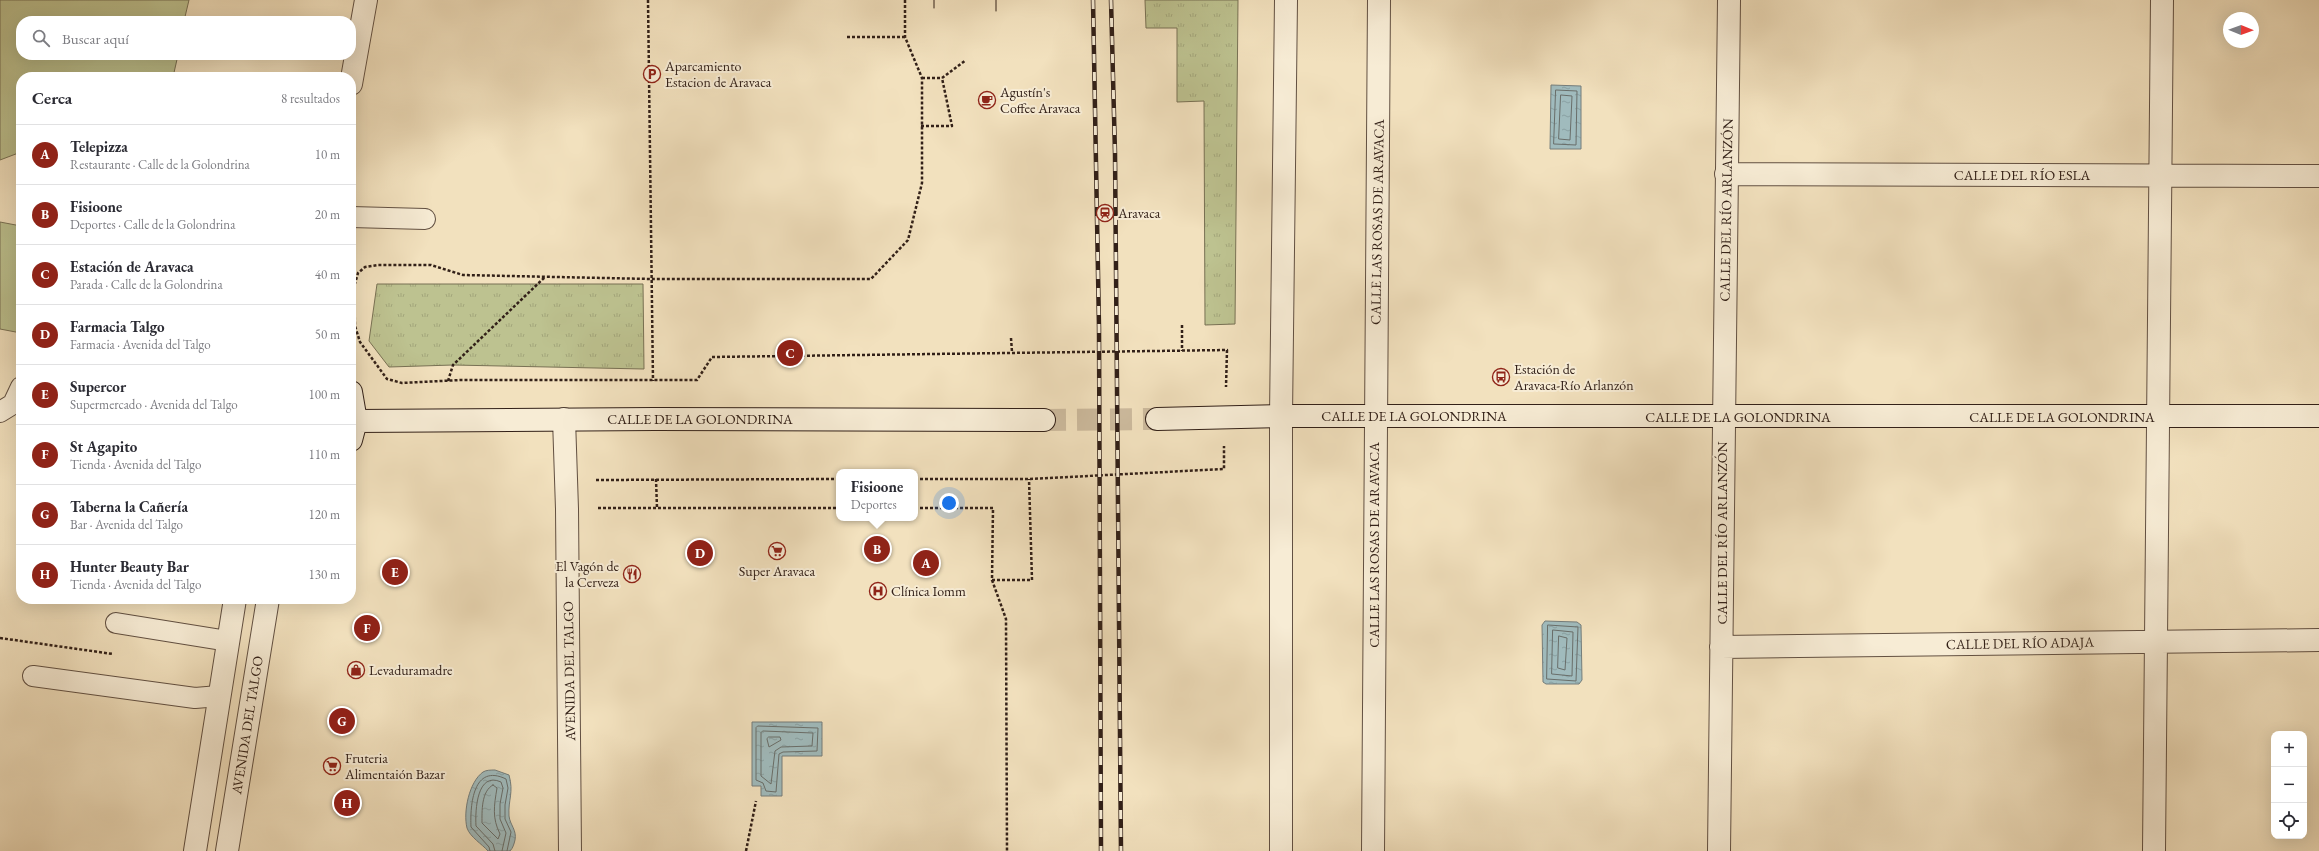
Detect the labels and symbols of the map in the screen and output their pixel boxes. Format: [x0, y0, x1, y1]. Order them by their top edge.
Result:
north arrow [2223, 12, 2259, 48]
place label: Aparcamiento Estacion de Aravaca [664, 57, 772, 91]
parking icon: Aparcamiento Estacion de Aravaca [642, 64, 662, 84]
place label: Agustín's Coffee Aravaca [999, 83, 1081, 117]
cafe icon: Agustín's Coffee Aravaca [977, 90, 997, 110]
street label: CALLE DEL RÍO ARLANZÓN [1715, 118, 1737, 302]
street label: CALLE LAS ROSAS DE ARAVACA [1366, 119, 1388, 325]
street label: CALLE DEL RÍO ESLA [1954, 166, 2091, 184]
station icon: Aravaca [1095, 203, 1115, 223]
place label: Aravaca [1117, 204, 1161, 222]
pin: C [777, 338, 803, 368]
place label: Estación de Aravaca-Río Arlanzón [1513, 360, 1634, 394]
bus stop icon: Estación de Aravaca-Río Arlanzón [1491, 367, 1511, 387]
street label: CALLE DE LA GOLONDRINA [1321, 407, 1507, 425]
street label: CALLE DE LA GOLONDRINA [1645, 408, 1831, 426]
street label: CALLE DE LA GOLONDRINA [1969, 408, 2155, 426]
street label: CALLE DE LA GOLONDRINA [607, 410, 793, 428]
street label: CALLE DEL RÍO ARLANZÓN [1713, 441, 1731, 625]
street label: CALLE LAS ROSAS DE ARAVACA [1365, 442, 1383, 648]
your location [939, 493, 959, 513]
pin: B [864, 534, 890, 564]
pin: D [687, 538, 713, 568]
supermarket icon: Super Aravaca [767, 541, 787, 561]
pin: A [913, 548, 939, 578]
pin: E [382, 557, 408, 587]
place label: El Vagón de la Cerveza [556, 557, 620, 591]
place label: Super Aravaca [739, 562, 816, 580]
restaurant icon: El Vagón de la Cerveza [622, 564, 642, 584]
hospital icon: Clínica Iomm [868, 581, 888, 601]
place label: Clínica Iomm [891, 582, 966, 600]
street label: AVENIDA DEL TALGO [559, 601, 579, 742]
pin: F [354, 613, 380, 643]
street label: CALLE DEL RÍO ADAJA [1946, 633, 2095, 653]
street label: AVENIDA DEL TALGO [227, 654, 267, 796]
shop icon: Levaduramadre [346, 660, 366, 680]
place label: Levaduramadre [369, 661, 453, 679]
pin: G [329, 706, 355, 736]
place label: Fruteria Alimentaión Bazar [344, 749, 445, 783]
supermarket icon: Fruteria Alimentaión Bazar [322, 756, 342, 776]
pin: H [334, 788, 360, 818]

